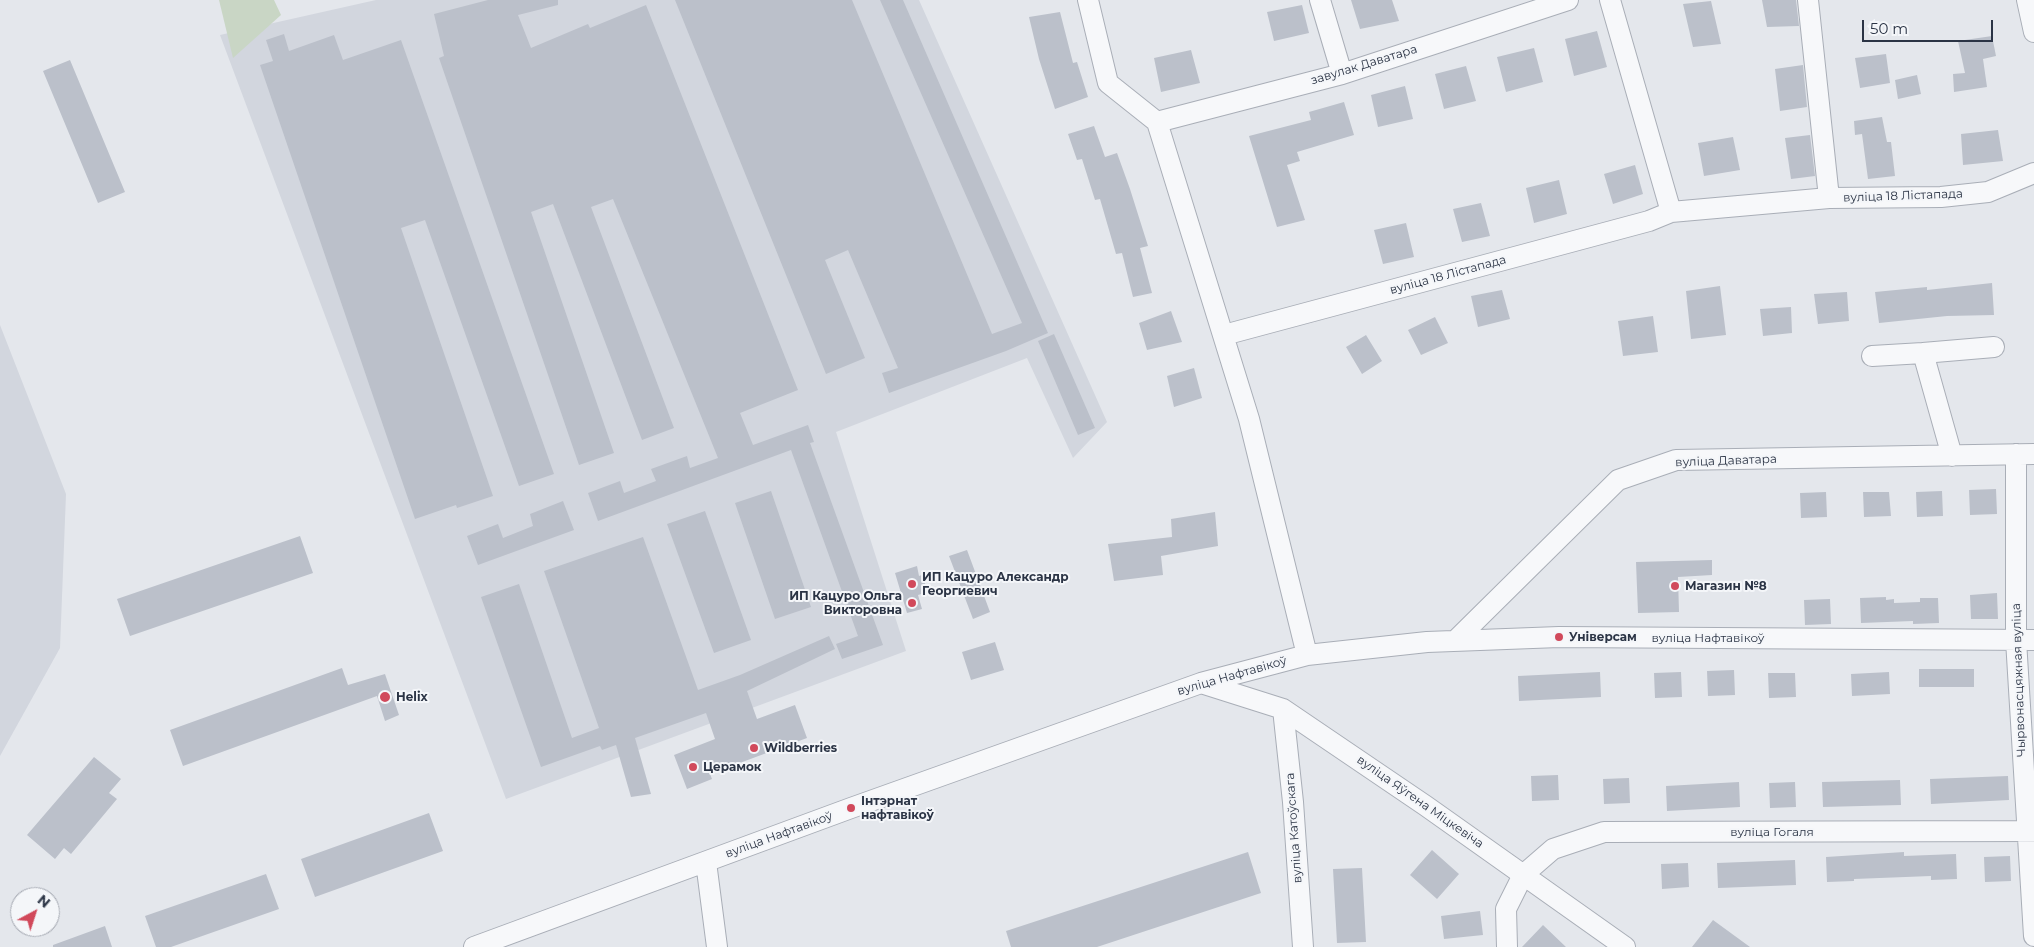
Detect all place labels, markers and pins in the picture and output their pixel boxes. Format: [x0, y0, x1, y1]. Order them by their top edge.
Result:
place label: ИП Кацуро Александр Георгиевич [922, 570, 1069, 598]
marker: ИП Кацуро Александр Георгиевич [906, 578, 918, 590]
place label: Магазин №8 [1685, 579, 1767, 593]
marker: Магазин №8 [1669, 580, 1681, 592]
place label: ИП Кацуро Ольга Викторовна [789, 589, 902, 617]
marker: ИП Кацуро Ольга Викторовна [906, 597, 918, 609]
place label: Універсам [1569, 630, 1637, 644]
marker: Універсам [1553, 631, 1565, 643]
marker: Helix [378, 690, 392, 704]
place label: Helix [396, 690, 428, 704]
place label: Wildberries [764, 741, 837, 755]
marker: Wildberries [748, 742, 760, 754]
place label: Церамок [703, 760, 762, 774]
marker: Церамок [687, 761, 699, 773]
place label: Інтэрнат нафтавікоў [861, 794, 934, 822]
marker: Інтэрнат нафтавікоў [845, 802, 857, 814]

